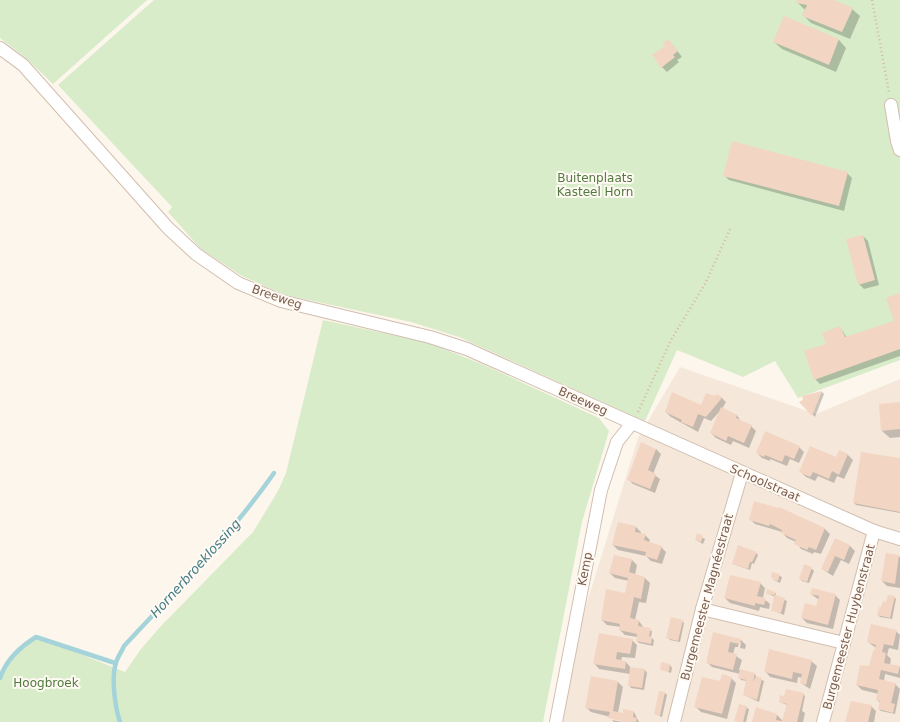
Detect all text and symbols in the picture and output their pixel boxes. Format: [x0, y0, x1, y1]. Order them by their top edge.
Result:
park label: Buitenplaats Kasteel Horn [557, 171, 633, 199]
street label: Breeweg [250, 282, 304, 312]
street label: Breeweg [556, 384, 610, 418]
street label: Schoolstraat [728, 461, 802, 505]
street label: Burgemeester Magnéestraat [678, 512, 736, 682]
water label: Hornerbroeklossing [147, 516, 243, 621]
street label: Burgemeester Huybenstraat [820, 542, 878, 711]
street label: Kemp [575, 551, 595, 587]
park label: Hoogbroek [13, 676, 79, 690]

